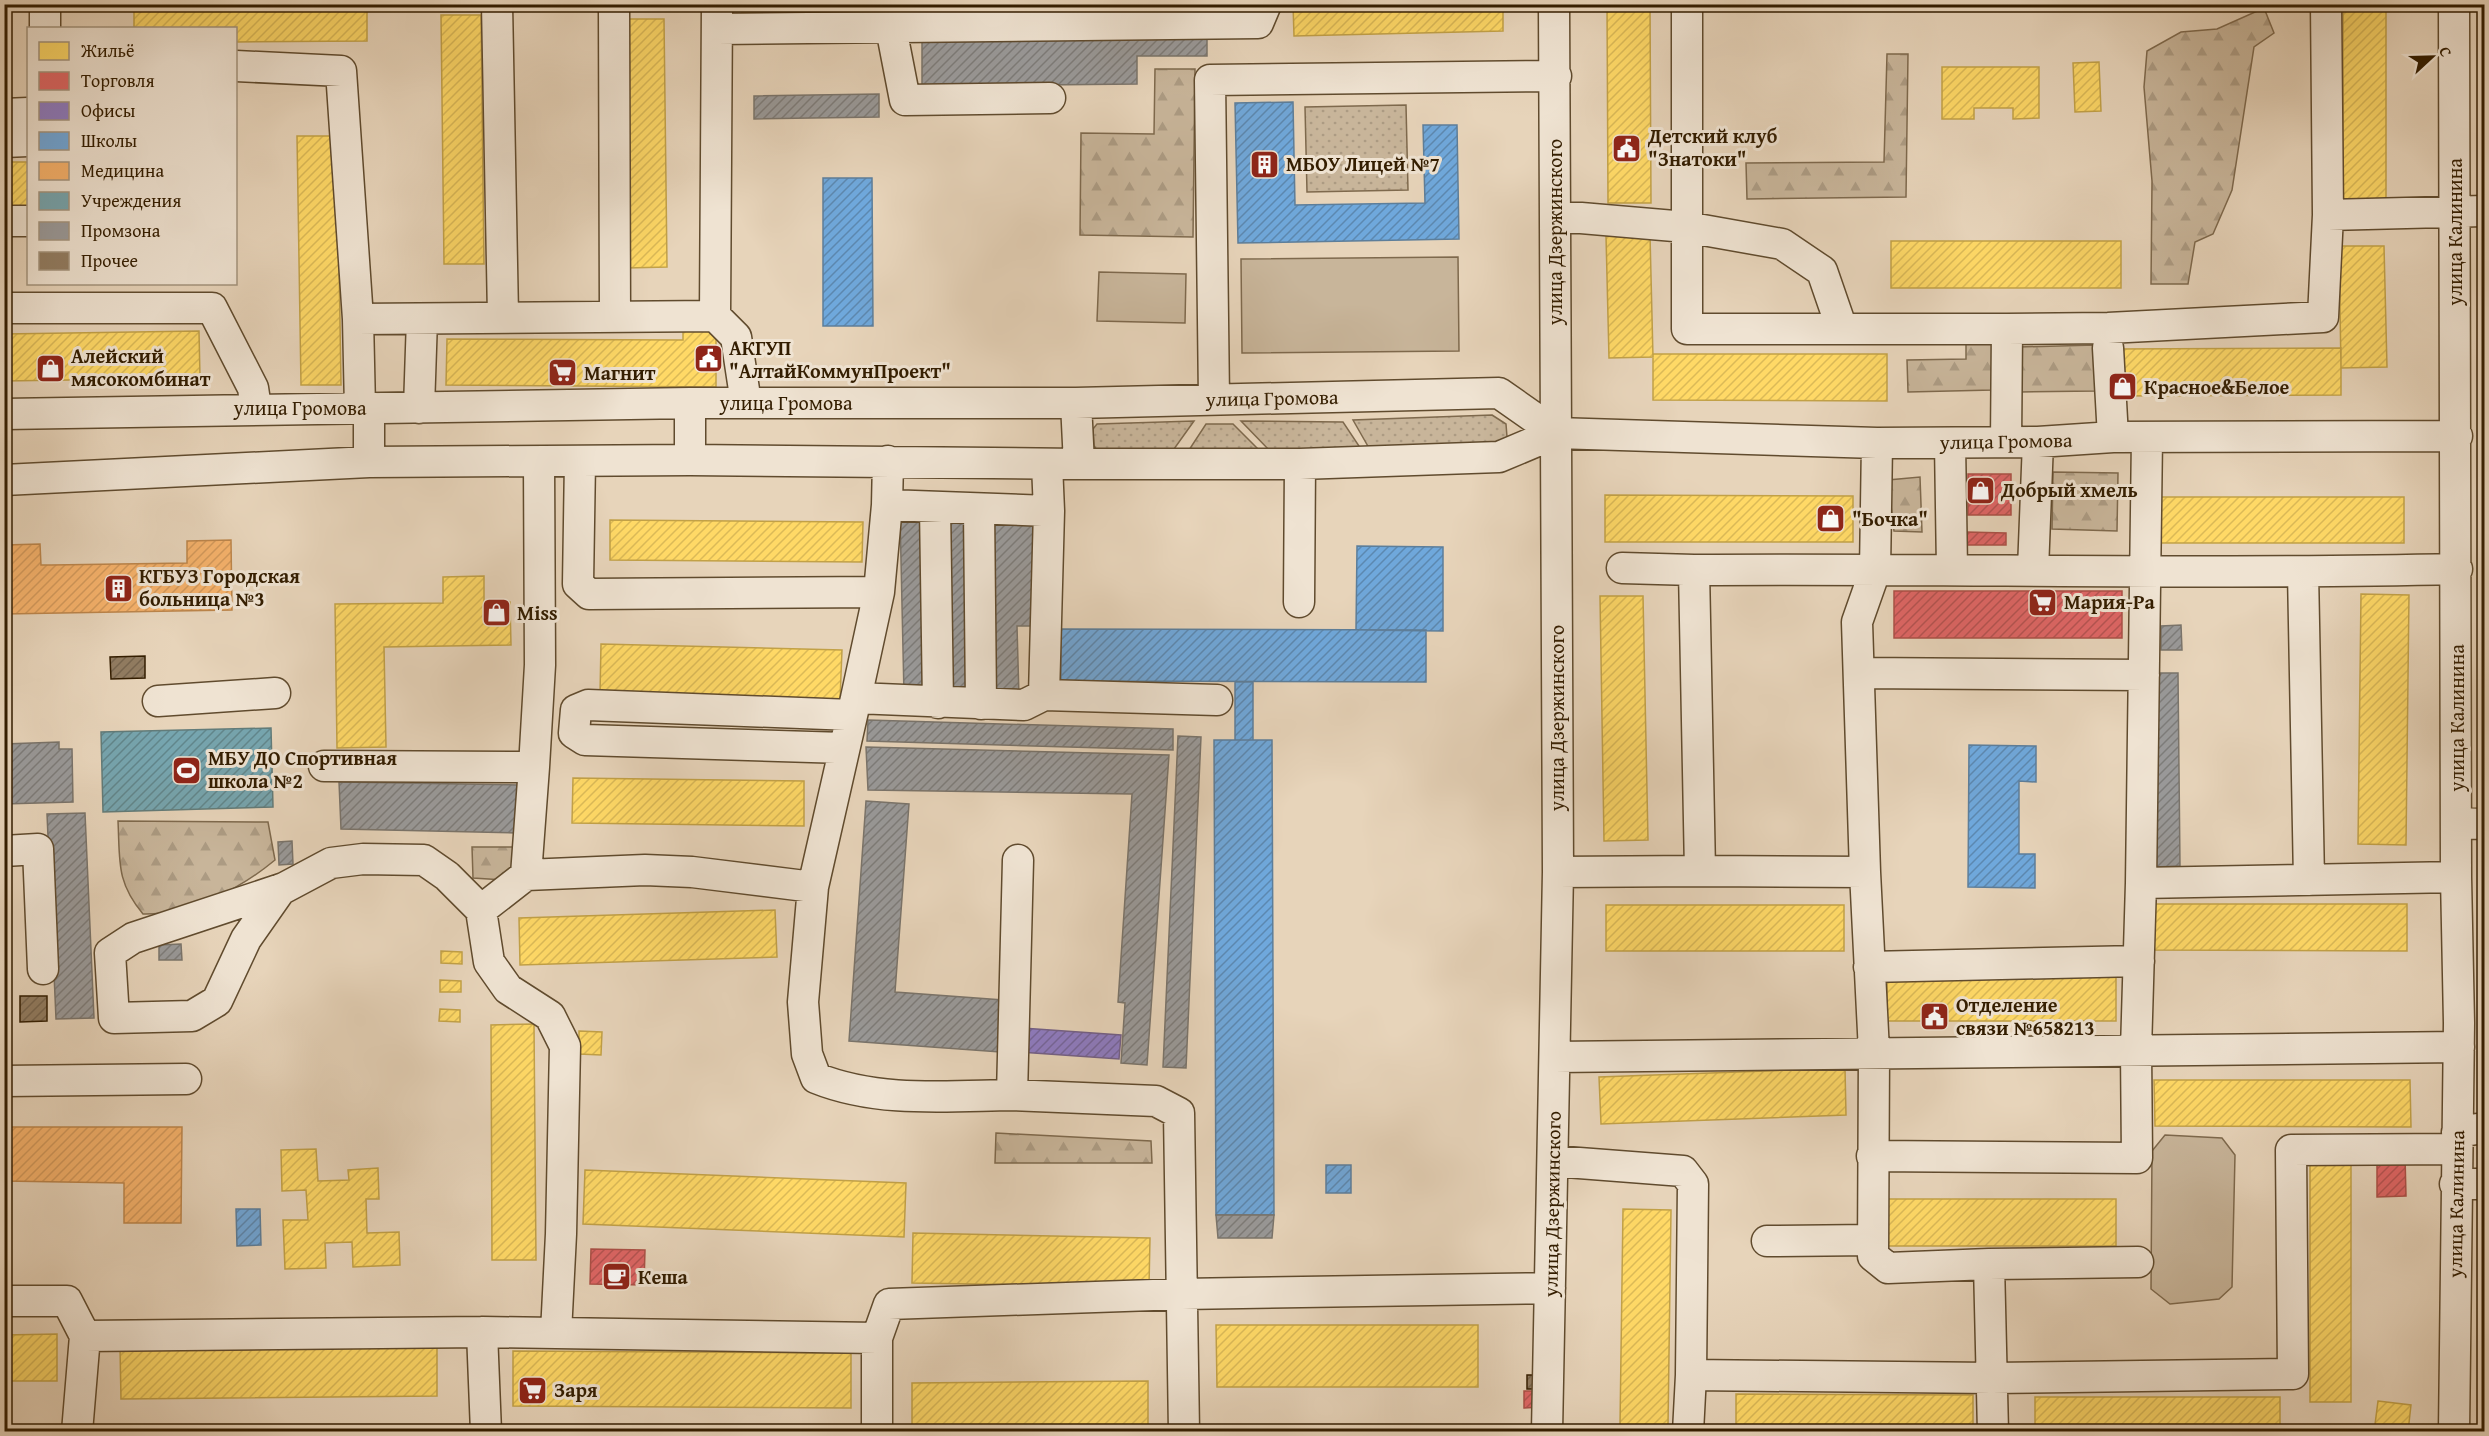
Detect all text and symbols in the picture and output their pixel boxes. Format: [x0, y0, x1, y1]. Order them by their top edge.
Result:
legend [27, 27, 237, 285]
north arrow [2402, 27, 2462, 87]
text: Жильё [80, 37, 135, 64]
text: С [2433, 43, 2459, 60]
text: Торговля [81, 67, 155, 94]
text: Офисы [81, 97, 136, 124]
place label: Детский клуб "Знатоки" [1647, 121, 1777, 173]
text: Школы [81, 127, 138, 154]
public building icon: Детский клуб "Знатоки" [1611, 132, 1643, 164]
street label: улица Дзержинского [1540, 139, 1569, 326]
building icon: МБОУ Лицей №7 [1249, 148, 1281, 180]
place label: МБОУ Лицей №7 [1286, 149, 1440, 178]
text: Медицина [81, 157, 164, 184]
street label: улица Калинина [2440, 158, 2469, 307]
text: Учреждения [81, 187, 181, 214]
text: Промзона [81, 217, 161, 244]
text: Прочее [81, 247, 138, 274]
place label: АКГУП "АлтайКоммунПроект" [729, 333, 951, 385]
place label: Алейский мясокомбинат [71, 341, 211, 393]
public building icon: АКГУП "АлтайКоммунПроект" [692, 343, 724, 375]
shop icon: Алейский мясокомбинат [34, 352, 66, 384]
supermarket icon: Магнит [547, 357, 579, 389]
place label: Магнит [584, 358, 656, 387]
shop icon: Красное&Белое [2107, 371, 2139, 403]
place label: Красное&Белое [2144, 372, 2290, 401]
street label: улица Громова [1204, 382, 1339, 413]
street label: улица Громова [719, 388, 853, 417]
street label: улица Громова [233, 393, 367, 422]
street label: улица Громова [1938, 425, 2073, 456]
shop icon: Добрый хмель [1964, 474, 1996, 506]
place label: Добрый хмель [2000, 475, 2138, 504]
shop icon: "Бочка" [1815, 503, 1847, 535]
place label: "Бочка" [1852, 504, 1928, 533]
place label: КГБУЗ Городская больница №3 [139, 561, 300, 613]
building icon: КГБУЗ Городская больница №3 [102, 572, 134, 604]
supermarket icon: Мария-Ра [2027, 586, 2059, 618]
place label: Мария-Ра [2064, 587, 2156, 616]
shop icon: Miss [480, 597, 512, 629]
place label: Miss [517, 598, 558, 627]
street label: улица Дзержинского [1542, 625, 1571, 812]
street label: улица Калинина [2442, 644, 2471, 793]
place label: МБУ ДО Спортивная школа №2 [208, 743, 397, 795]
sports icon: МБУ ДО Спортивная школа №2 [171, 754, 203, 786]
place label: Отделение связи №658213 [1956, 990, 2095, 1042]
public building icon: Отделение связи №658213 [1919, 1000, 1951, 1032]
street label: улица Дзержинского [1535, 1111, 1568, 1298]
street label: улица Калинина [2440, 1129, 2471, 1279]
cafe icon: Кеша [601, 1261, 633, 1293]
place label: Кеша [638, 1262, 689, 1291]
supermarket icon: Заря [517, 1374, 549, 1406]
place label: Заря [554, 1375, 598, 1404]

